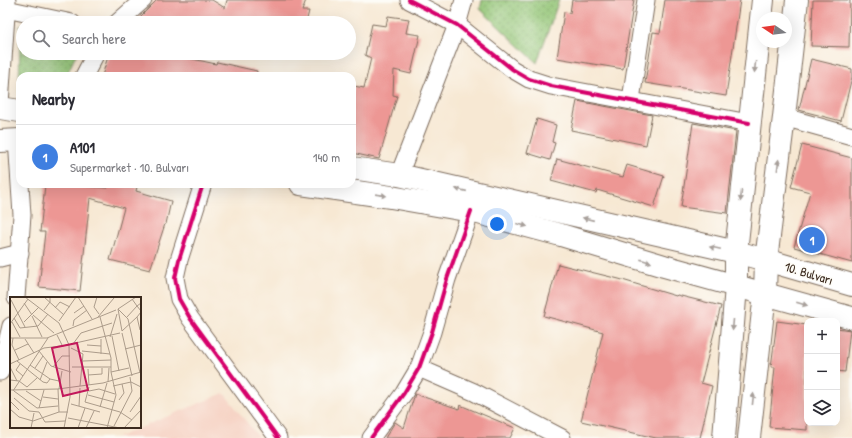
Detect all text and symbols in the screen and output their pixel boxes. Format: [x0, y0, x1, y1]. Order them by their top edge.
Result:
north arrow [756, 12, 792, 48]
search box [16, 16, 356, 60]
icon: search [30, 27, 52, 49]
text: Search here [62, 28, 126, 49]
one-way arrow [752, 61, 758, 73]
text: Nearby [32, 87, 75, 110]
text: A101 [70, 137, 95, 158]
text: 1 [43, 148, 47, 166]
text: 140 m [313, 148, 340, 166]
text: Supermarket · 10. Bulvarı [70, 158, 189, 176]
one-way arrow [775, 159, 781, 171]
one-way arrow [455, 186, 467, 192]
one-way arrow [738, 190, 745, 202]
one-way arrow [375, 192, 387, 198]
your location [487, 214, 507, 234]
one-way arrow [582, 215, 594, 221]
one-way arrow [515, 222, 528, 228]
pin: 1 [799, 225, 825, 255]
one-way arrow [708, 244, 721, 250]
street label: 10. Bulvarı [783, 257, 835, 289]
one-way arrow [641, 258, 653, 264]
inset map [10, 297, 141, 428]
one-way arrow [797, 301, 809, 307]
map controls [804, 318, 840, 426]
button: + [804, 318, 840, 354]
one-way arrow [730, 319, 736, 331]
button: − [804, 354, 840, 390]
button: layers [804, 390, 840, 426]
one-way arrow [750, 393, 757, 405]

